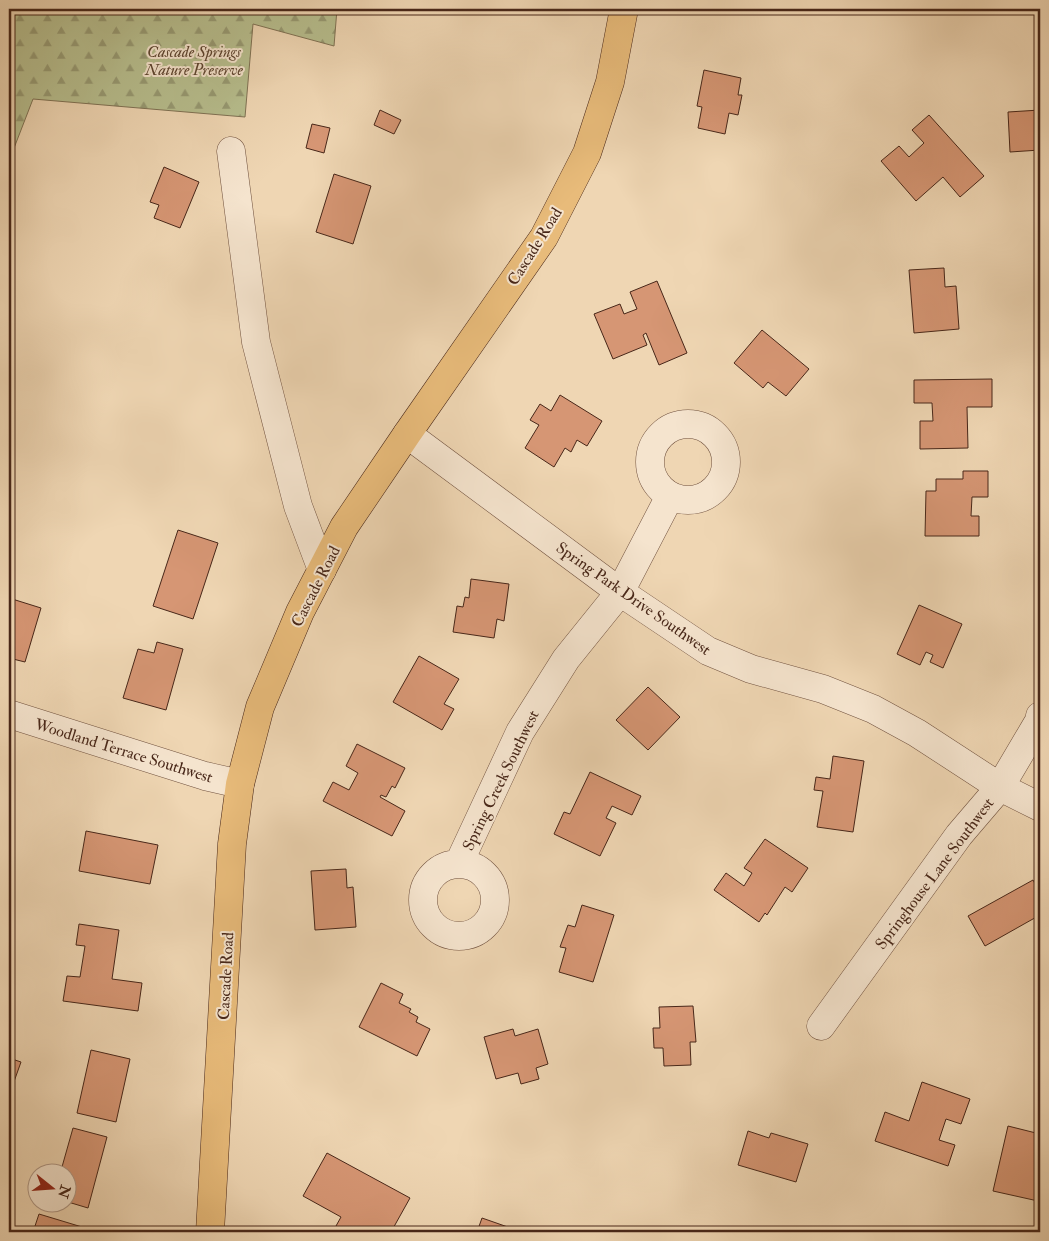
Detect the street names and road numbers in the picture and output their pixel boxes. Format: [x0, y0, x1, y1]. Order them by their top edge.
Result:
street label: Cascade Road [503, 204, 567, 289]
street label: Spring Park Drive Southwest [552, 538, 715, 661]
street label: Cascade Road [287, 543, 345, 630]
street label: Spring Creek Southwest [458, 707, 545, 854]
street label: Woodland Terrace Southwest [31, 714, 215, 788]
street label: Springhouse Lane Southwest [871, 794, 999, 954]
street label: Cascade Road [214, 931, 238, 1021]

